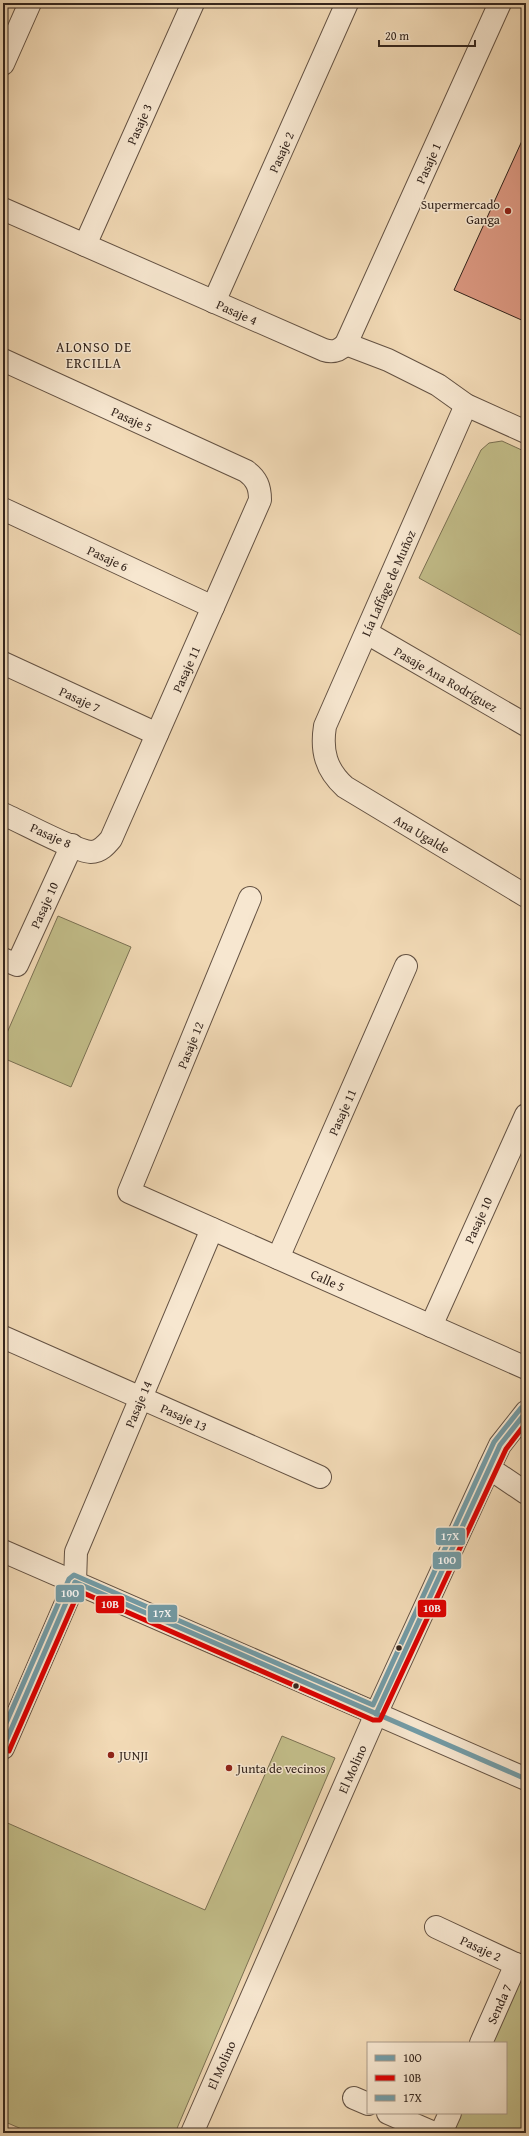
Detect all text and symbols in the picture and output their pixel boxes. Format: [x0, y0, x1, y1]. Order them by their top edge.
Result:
scale bar [379, 22, 475, 48]
text: 20 m [385, 27, 409, 44]
street label: Pasaje 3 [122, 101, 157, 148]
street label: Pasaje 2 [264, 129, 299, 176]
street label: Pasaje 1 [411, 140, 446, 187]
place label: Supermercado Ganga [421, 195, 501, 229]
marker: Supermercado Ganga [503, 206, 513, 216]
street label: Pasaje 4 [213, 295, 260, 330]
district label: ALONSO DE ERCILLA [56, 337, 132, 373]
street label: Pasaje 5 [108, 402, 155, 437]
street label: Lía Laffage de Muñoz [356, 527, 421, 639]
street label: Pasaje 6 [84, 541, 131, 576]
street label: Pasaje Ana Rodríguez [391, 642, 501, 717]
street label: Pasaje 11 [168, 643, 205, 696]
street label: Pasaje 7 [56, 682, 103, 717]
street label: Ana Ugalde [390, 810, 453, 859]
street label: Pasaje 8 [27, 818, 74, 853]
street label: Pasaje 10 [26, 879, 63, 932]
street label: Pasaje 12 [172, 1019, 209, 1072]
street label: Pasaje 11 [324, 1086, 361, 1139]
street label: Pasaje 10 [460, 1194, 497, 1247]
street label: Calle 5 [308, 1265, 348, 1296]
street label: Pasaje 14 [120, 1378, 157, 1431]
street label: Pasaje 13 [157, 1399, 210, 1436]
line badge: 17X [435, 1527, 466, 1546]
text: 17X [441, 1528, 459, 1544]
line badge: 10O [432, 1551, 462, 1570]
text: 10O [438, 1552, 456, 1568]
line badge: 10O [55, 1584, 85, 1603]
text: 10O [61, 1585, 79, 1601]
line badge: 10B [95, 1595, 125, 1614]
text: 10B [101, 1596, 119, 1612]
line badge: 10B [417, 1599, 447, 1618]
text: 10B [423, 1600, 441, 1616]
line badge: 17X [147, 1604, 178, 1623]
text: 17X [153, 1605, 171, 1621]
unlabelled marker [394, 1643, 404, 1653]
unlabelled marker [291, 1681, 301, 1691]
street label: El Molino [333, 1741, 372, 1797]
place label: JUNJI [117, 1746, 148, 1765]
marker: JUNJI [106, 1750, 116, 1760]
place label: Junta de vecinos [235, 1759, 326, 1778]
marker: Junta de vecinos [224, 1763, 234, 1773]
street label: Pasaje 2 [457, 1931, 504, 1966]
street label: Senda 7 [482, 1981, 517, 2027]
street label: El Molino [202, 2037, 241, 2093]
legend [367, 2042, 507, 2114]
text: 10O [403, 2049, 422, 2066]
text: 10B [403, 2069, 422, 2086]
text: 17X [403, 2089, 423, 2106]

